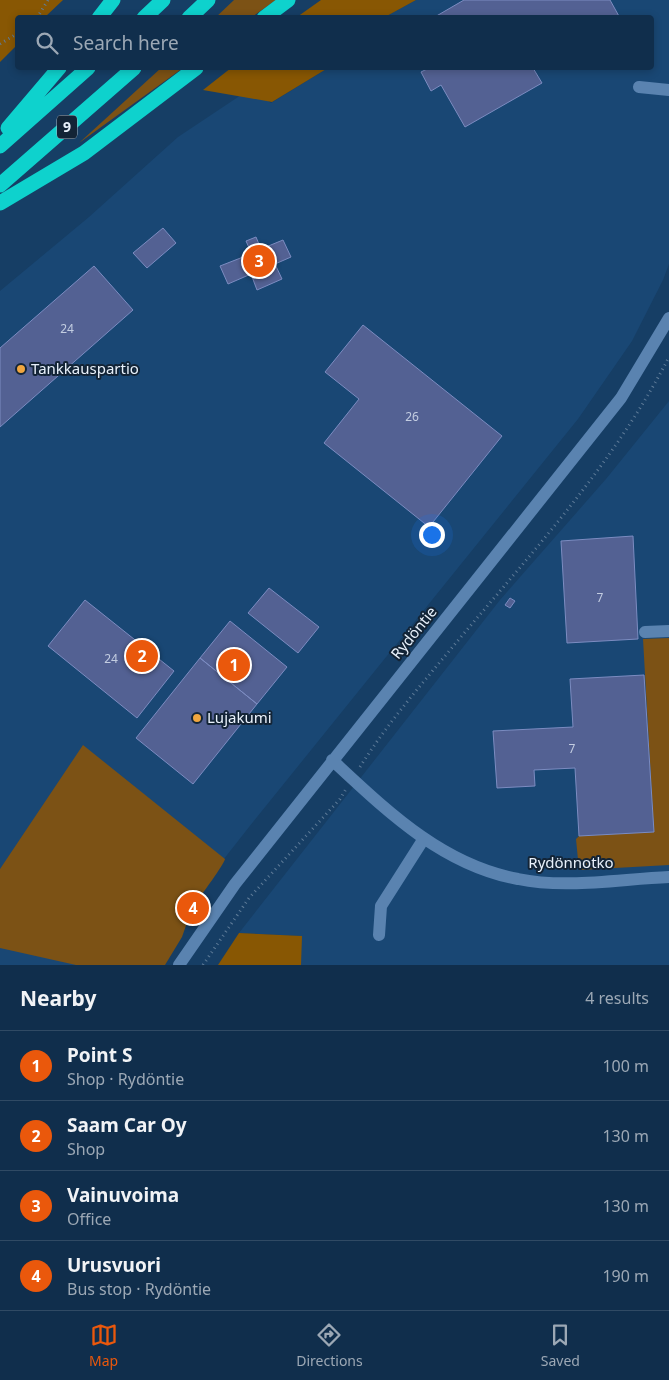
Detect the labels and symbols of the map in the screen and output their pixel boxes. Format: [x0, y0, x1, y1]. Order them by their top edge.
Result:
road number: 9 [57, 115, 77, 138]
pin: 3 [243, 242, 275, 280]
house number: 24 [60, 320, 74, 337]
place label: Tankkauspartio [31, 358, 139, 378]
marker: Tankkauspartio [15, 363, 27, 375]
house number: 26 [405, 408, 419, 425]
your location [419, 522, 445, 548]
house number: 7 [597, 589, 604, 606]
street label: Rydöntie [386, 602, 441, 663]
pin: 2 [126, 637, 158, 675]
pin: 1 [218, 646, 250, 684]
house number: 24 [104, 650, 118, 667]
place label: Lujakumi [207, 707, 272, 727]
marker: Lujakumi [191, 712, 203, 724]
house number: 7 [569, 740, 576, 757]
street label: Rydönnotko [528, 852, 614, 872]
pin: 4 [177, 889, 209, 927]

